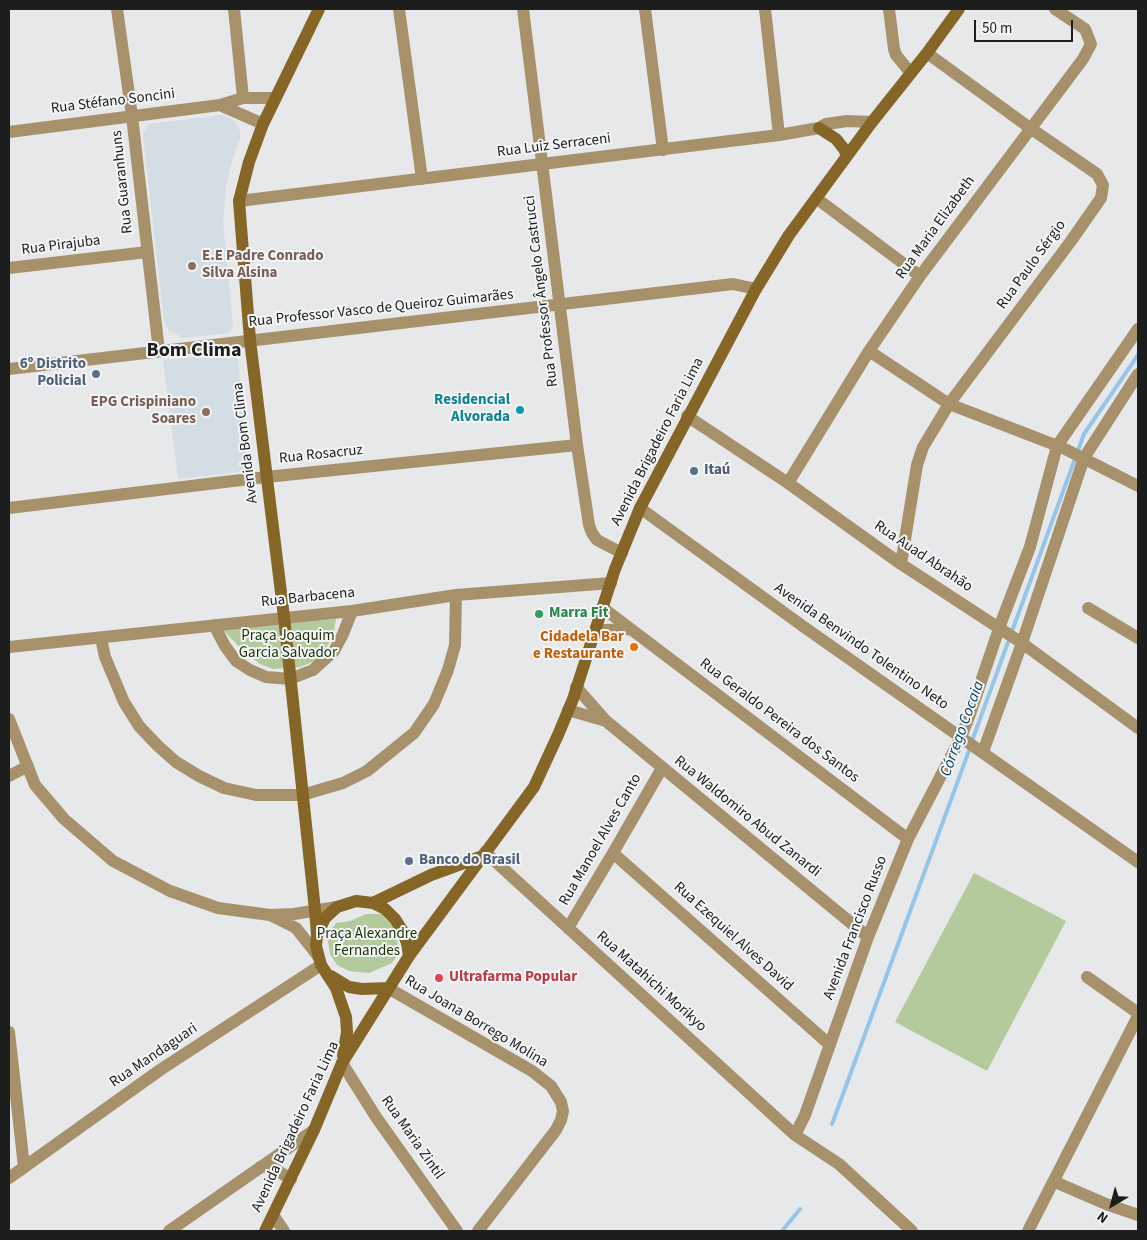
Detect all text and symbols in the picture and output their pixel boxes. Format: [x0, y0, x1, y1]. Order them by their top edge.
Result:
scale bar [977, 10, 1076, 42]
text: 50 m [982, 18, 1012, 39]
street label: Rua Stéfano Soncini [50, 85, 176, 119]
street label: Rua Guaranhuns [109, 130, 137, 234]
street label: Rua Luiz Serraceni [496, 130, 612, 162]
street label: Rua Maria Elizabeth [893, 173, 979, 283]
street label: Rua Professor Ângelo Castrucci [521, 194, 563, 388]
street label: Rua Paulo Sérgio [994, 217, 1070, 313]
street label: Rua Pirajuba [21, 232, 101, 260]
place label: E.E Padre Conrado Silva Alsina [202, 248, 323, 283]
marker: E.E Padre Conrado Silva Alsina [186, 260, 198, 272]
street label: Rua Professor Vasco de Queiroz Guimarães [248, 286, 514, 332]
district label: Bom Clima [147, 340, 241, 364]
street label: Avenida Brigadeiro Faria Lima [608, 355, 708, 529]
place label: 6º Distrito Policial [20, 356, 86, 391]
marker: 6º Distrito Policial [90, 368, 102, 380]
street label: Avenida Bom Clima [230, 382, 262, 504]
place label: Residencial Alvorada [434, 392, 510, 427]
place label: EPG Crispiniano Soares [91, 394, 196, 429]
marker: Residencial Alvorada [514, 404, 526, 416]
marker: EPG Crispiniano Soares [200, 406, 212, 418]
street label: Rua Rosacruz [278, 442, 364, 468]
place label: Itaú [704, 462, 730, 480]
marker: Itaú [688, 465, 700, 477]
street label: Rua Auad Abrahão [870, 517, 976, 597]
street label: Avenida Benvindo Tolentino Neto [770, 580, 952, 714]
street label: Rua Barbacena [260, 584, 356, 612]
place label: Marra Fit [549, 605, 609, 623]
marker: Marra Fit [533, 608, 545, 620]
park label: Praça Joaquim Garcia Salvador [239, 628, 337, 663]
place label: Cidadela Bar e Restaurante [533, 629, 624, 664]
marker: Cidadela Bar e Restaurante [628, 641, 640, 653]
street label: Rua Geraldo Pereira dos Santos [696, 655, 862, 787]
water label: Córrego Cocaia [937, 679, 989, 779]
street label: Rua Waldomiro Abud Zanardi [670, 752, 824, 882]
street label: Rua Manoel Alves Canto [556, 771, 646, 909]
place label: Banco do Brasil [419, 852, 520, 870]
street label: Avenida Francisco Russo [820, 853, 892, 1003]
marker: Banco do Brasil [403, 855, 415, 867]
street label: Rua Ezequiel Alves David [669, 879, 797, 995]
park label: Praça Alexandre Fernandes [317, 926, 417, 961]
street label: Rua Matahichi Morikyo [592, 928, 710, 1036]
place label: Ultrafarma Popular [449, 969, 577, 987]
street label: Rua Joana Borrego Molina [401, 972, 551, 1072]
marker: Ultrafarma Popular [433, 972, 445, 984]
street label: Rua Mandaguari [107, 1020, 201, 1092]
street label: Avenida Brigadeiro Faria Lima [248, 1039, 344, 1215]
street label: Rua Maria Zintil [377, 1093, 447, 1183]
north arrow [1087, 1180, 1137, 1230]
text: N [1093, 1206, 1113, 1228]

